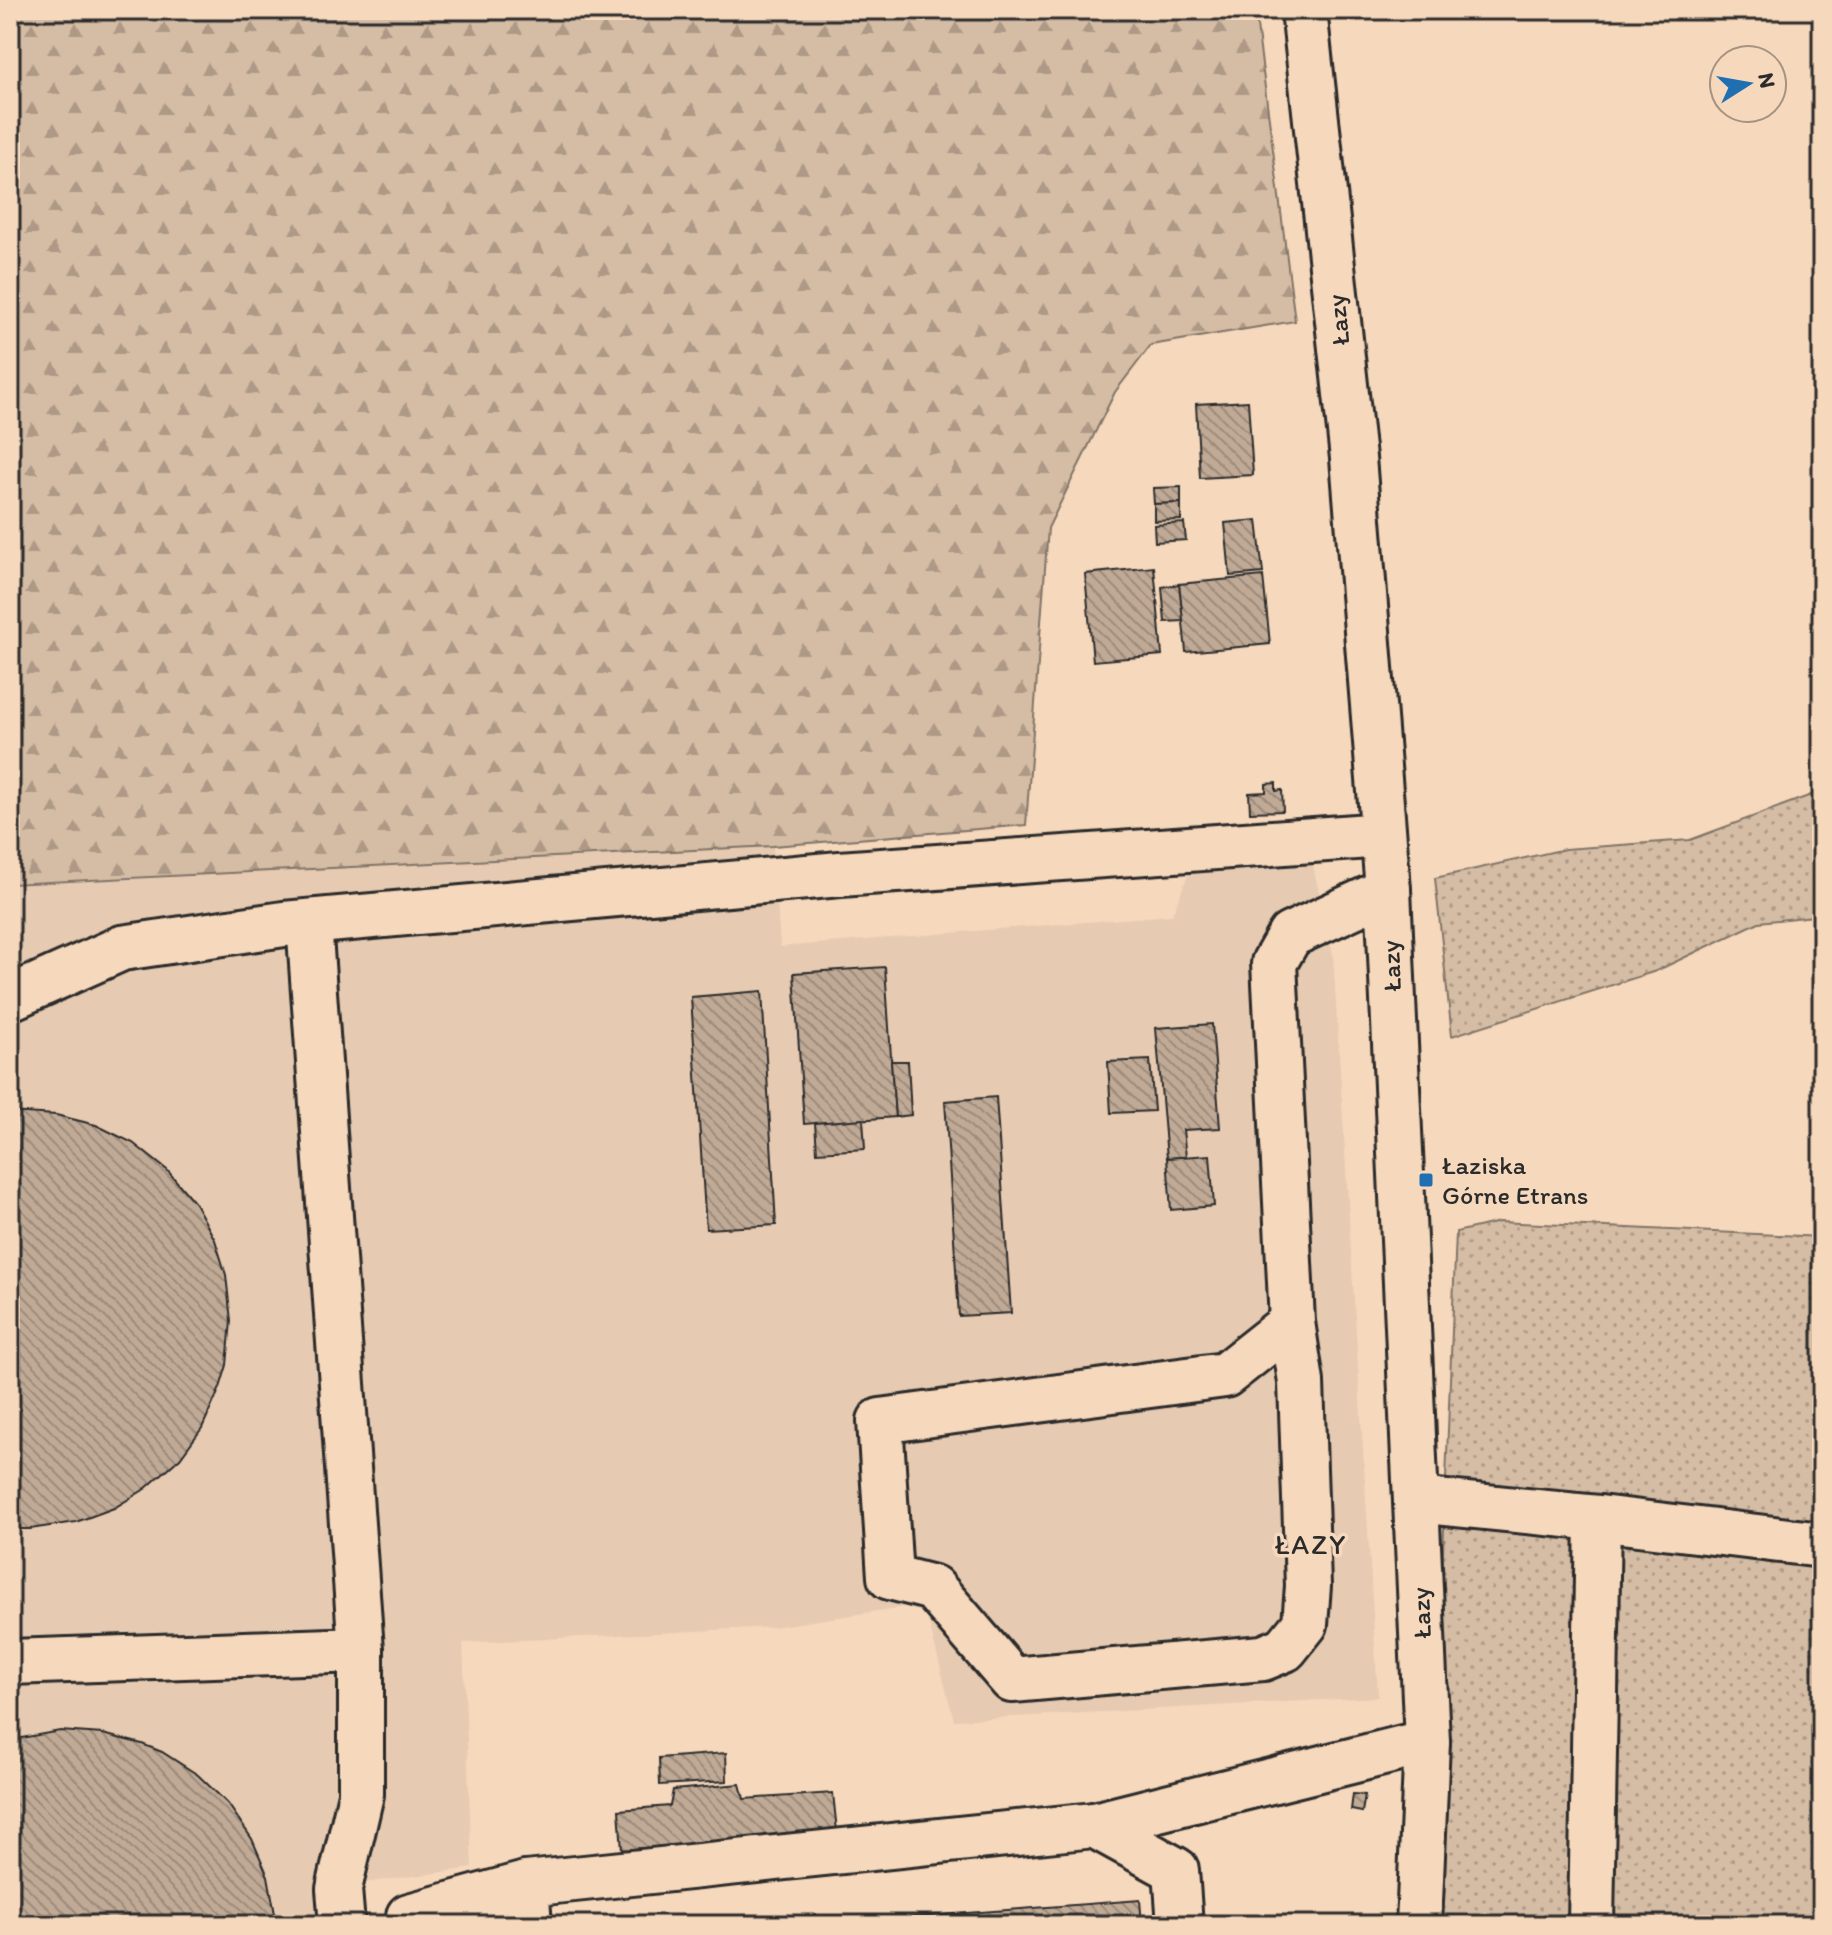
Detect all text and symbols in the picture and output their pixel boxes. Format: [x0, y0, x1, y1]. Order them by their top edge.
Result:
north arrow [1708, 44, 1788, 124]
text: N [1752, 70, 1782, 90]
street label: Łazy [1319, 293, 1357, 347]
street label: Łazy [1374, 940, 1408, 992]
place label: Łaziska Górne Etrans [1442, 1149, 1588, 1211]
marker: Łaziska Górne Etrans [1417, 1171, 1435, 1189]
district label: ŁAZY [1275, 1527, 1347, 1561]
street label: Łazy [1404, 1587, 1438, 1639]

